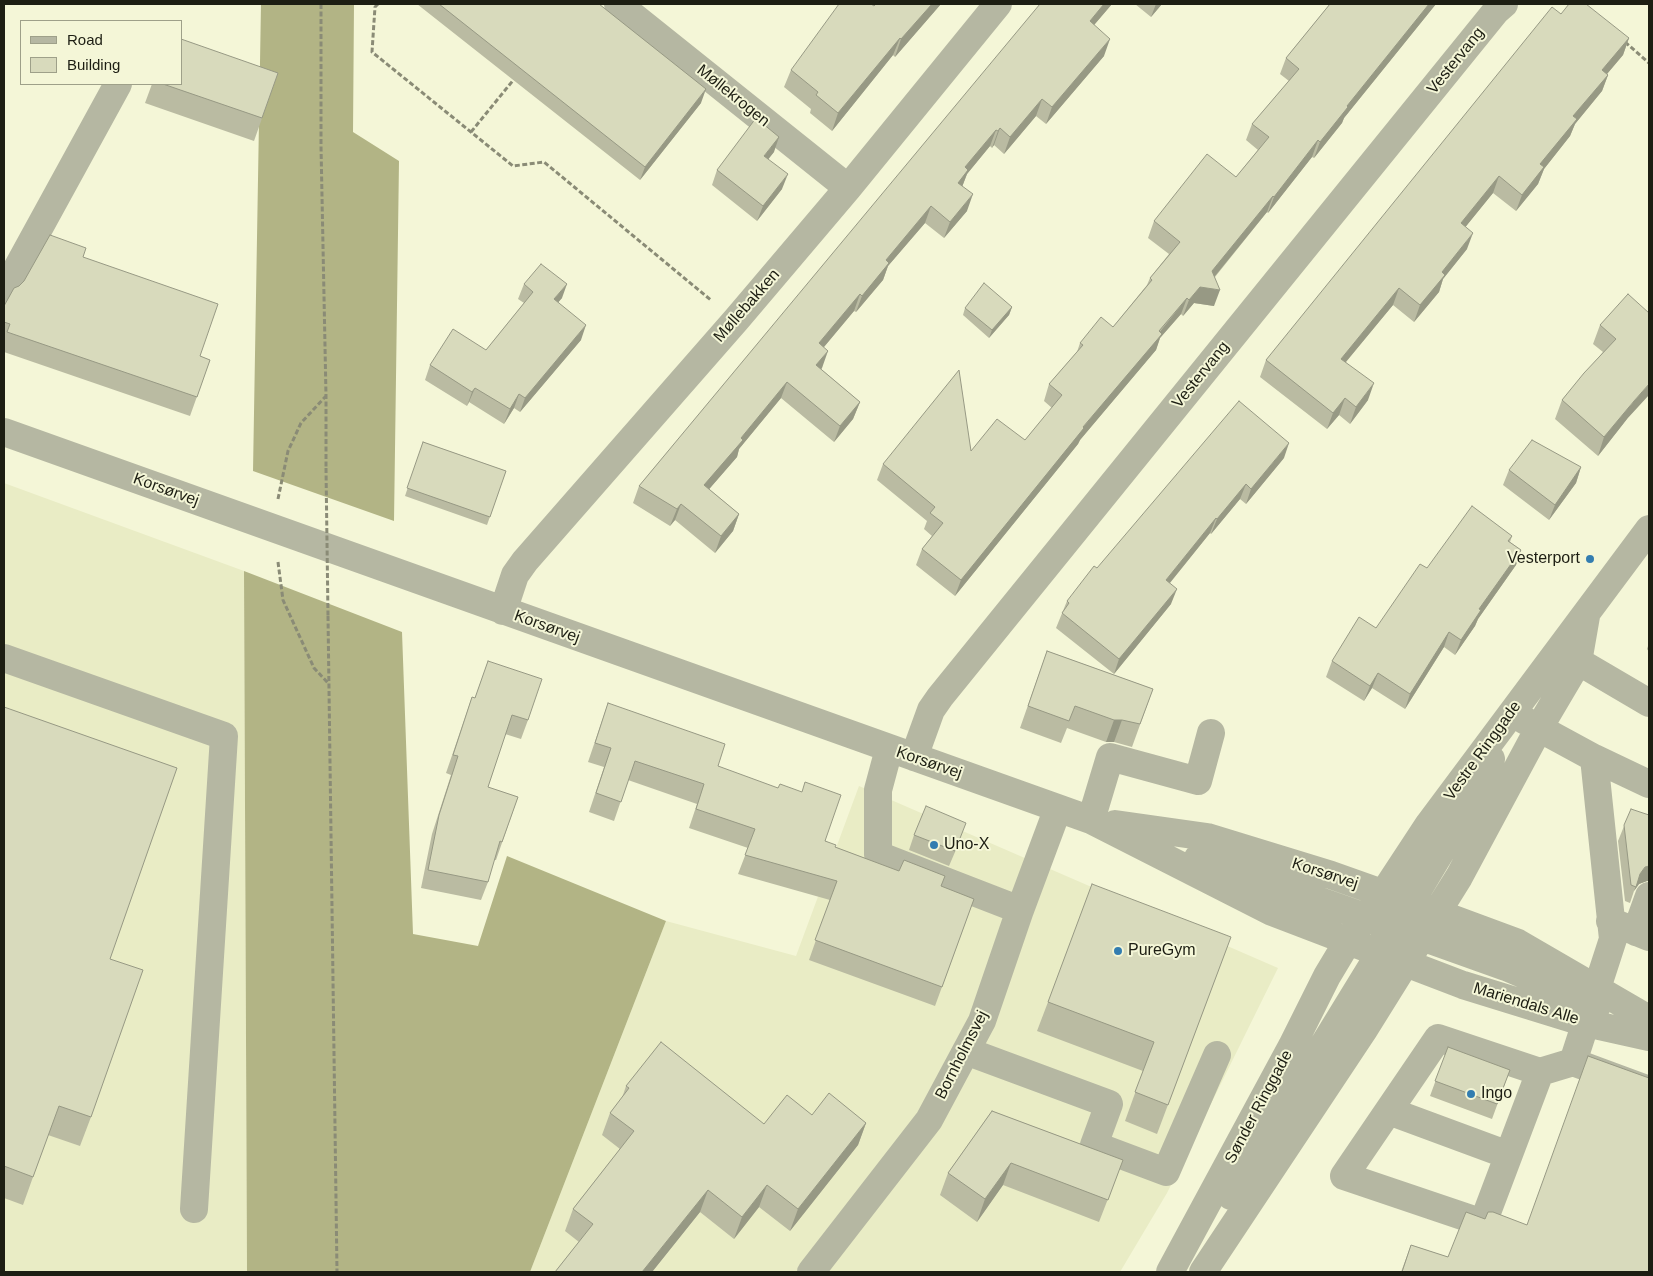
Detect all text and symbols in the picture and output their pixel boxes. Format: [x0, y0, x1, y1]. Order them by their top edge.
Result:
legend [20, 20, 182, 85]
street label: Vestervang [1423, 24, 1489, 98]
text: Road [67, 31, 103, 48]
text: Building [67, 56, 120, 73]
street label: Møllekrogen [693, 61, 773, 131]
street label: Møllebakken [710, 265, 784, 347]
street label: Vestervang [1168, 338, 1234, 412]
street label: Korsørvej [131, 469, 201, 511]
place label: Vesterport [1507, 549, 1580, 569]
marker: Vesterport [1584, 553, 1596, 565]
street label: Korsørvej [512, 606, 582, 648]
street label: Vestre Ringgade [1440, 698, 1526, 804]
street label: Korsørvej [894, 743, 964, 783]
place label: Uno-X [944, 835, 989, 855]
marker: Uno-X [928, 839, 940, 851]
street label: Korsørvej [1289, 854, 1361, 894]
place label: PureGym [1128, 941, 1196, 961]
marker: PureGym [1112, 945, 1124, 957]
street label: Mariendals Alle [1471, 979, 1581, 1029]
street label: Bornholmsvej [931, 1007, 993, 1103]
street label: Sønder Ringgade [1221, 1047, 1297, 1167]
place label: Ingo [1481, 1084, 1512, 1104]
marker: Ingo [1465, 1088, 1477, 1100]

